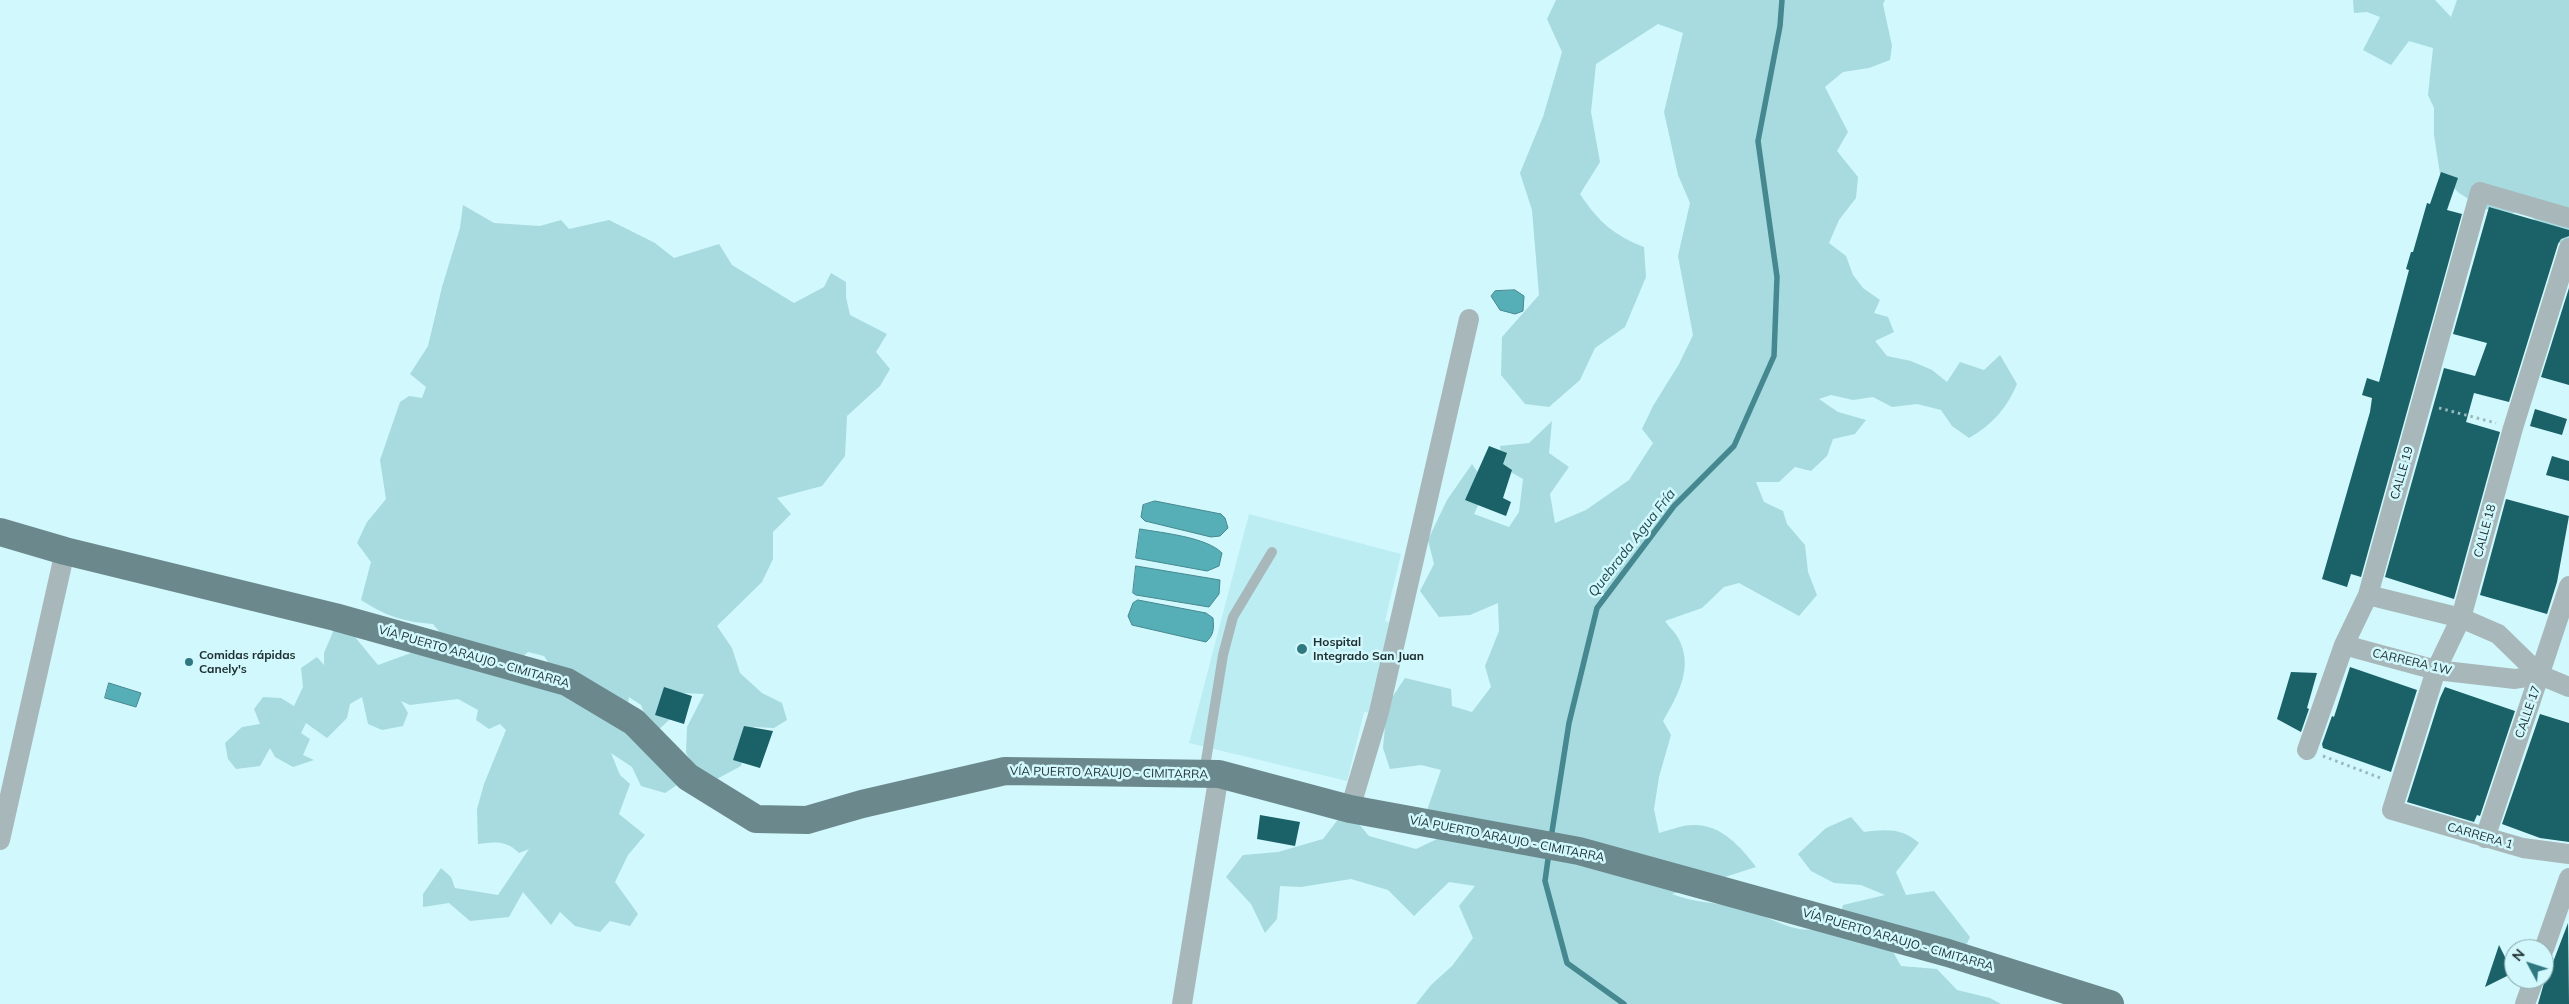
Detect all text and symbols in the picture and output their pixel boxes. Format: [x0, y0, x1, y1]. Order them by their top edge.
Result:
street label: CALLE 19 [2388, 445, 2416, 501]
water label: Quebrada Agua Fría [1585, 486, 1679, 600]
street label: CALLE 18 [2471, 503, 2499, 559]
street label: VÍA PUERTO ARAUJO - CIMITARRA [377, 623, 571, 691]
place label: Hospital Integrado San Juan [1313, 635, 1424, 663]
marker: Hospital Integrado San Juan [1295, 642, 1309, 656]
street label: CARRERA 1W [2371, 646, 2453, 678]
place label: Comidas rápidas Canely's [199, 648, 296, 676]
marker: Comidas rápidas Canely's [183, 656, 195, 668]
street label: CALLE 17 [2512, 684, 2544, 740]
street label: VÍA PUERTO ARAUJO - CIMITARRA [1010, 764, 1208, 782]
street label: VÍA PUERTO ARAUJO - CIMITARRA [1408, 813, 1606, 865]
street label: CARRERA 1 [2445, 820, 2515, 852]
street label: VÍA PUERTO ARAUJO - CIMITARRA [1801, 906, 1995, 974]
north arrow [2504, 939, 2554, 989]
text: N [2508, 945, 2529, 965]

